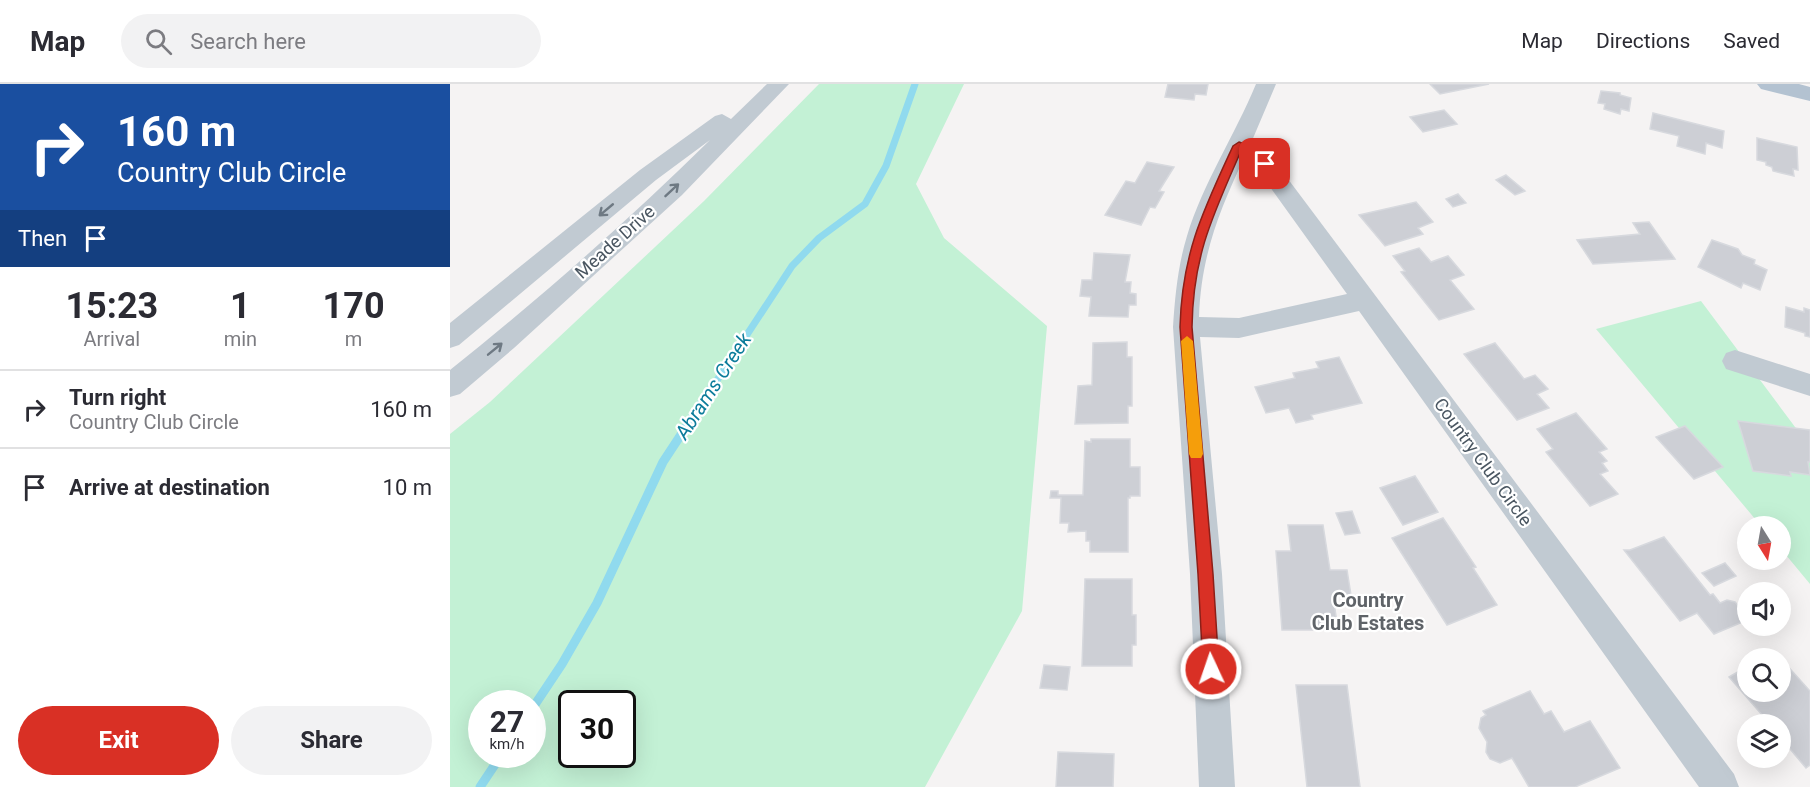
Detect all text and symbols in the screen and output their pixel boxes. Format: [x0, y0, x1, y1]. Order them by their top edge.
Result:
search box [121, 14, 541, 68]
text: Map [30, 25, 85, 58]
icon: search [142, 25, 175, 58]
text: Search here [190, 29, 306, 54]
text: Map [1521, 29, 1563, 53]
text: Directions [1596, 29, 1690, 53]
text: Saved [1723, 29, 1780, 53]
text: 160 m [117, 107, 236, 156]
icon: right [18, 108, 96, 186]
pin [1239, 138, 1290, 189]
icon: arrive [1248, 147, 1281, 180]
text: Country Club Circle [117, 157, 346, 189]
one-way arrow [664, 183, 679, 198]
street label: Meade Drive [571, 200, 659, 283]
one-way arrow [598, 203, 614, 216]
icon: arrive [79, 222, 112, 255]
text: Then [18, 226, 67, 251]
text: 15:23 [65, 285, 158, 327]
text: 1 [230, 285, 251, 327]
text: 170 [323, 285, 385, 327]
text: Arrival [83, 327, 140, 351]
text: min [224, 327, 257, 351]
text: m [345, 327, 362, 351]
water label: Abrams Creek [669, 327, 757, 444]
one-way arrow [487, 342, 503, 355]
text: Turn right [69, 385, 166, 410]
icon: right [18, 393, 51, 426]
street label: Country Club Circle [1430, 394, 1537, 530]
text: 160 m [370, 397, 432, 422]
text: Country Club Circle [69, 410, 239, 434]
icon: arrive [18, 471, 51, 504]
text: Arrive at destination [69, 475, 270, 500]
text: 10 m [383, 475, 432, 500]
north arrow [1737, 516, 1791, 570]
map controls [1737, 516, 1791, 768]
button: sound [1737, 582, 1791, 636]
district label: Country Club Estates [1312, 588, 1424, 635]
position arrow [1179, 637, 1243, 701]
button: search [1737, 648, 1791, 702]
speed limit sign: 30 [558, 690, 636, 768]
text: 27 [490, 704, 524, 739]
button: Exit [18, 706, 219, 775]
button: Share [231, 706, 432, 775]
button: layers [1737, 714, 1791, 768]
text: km/h [489, 735, 525, 753]

